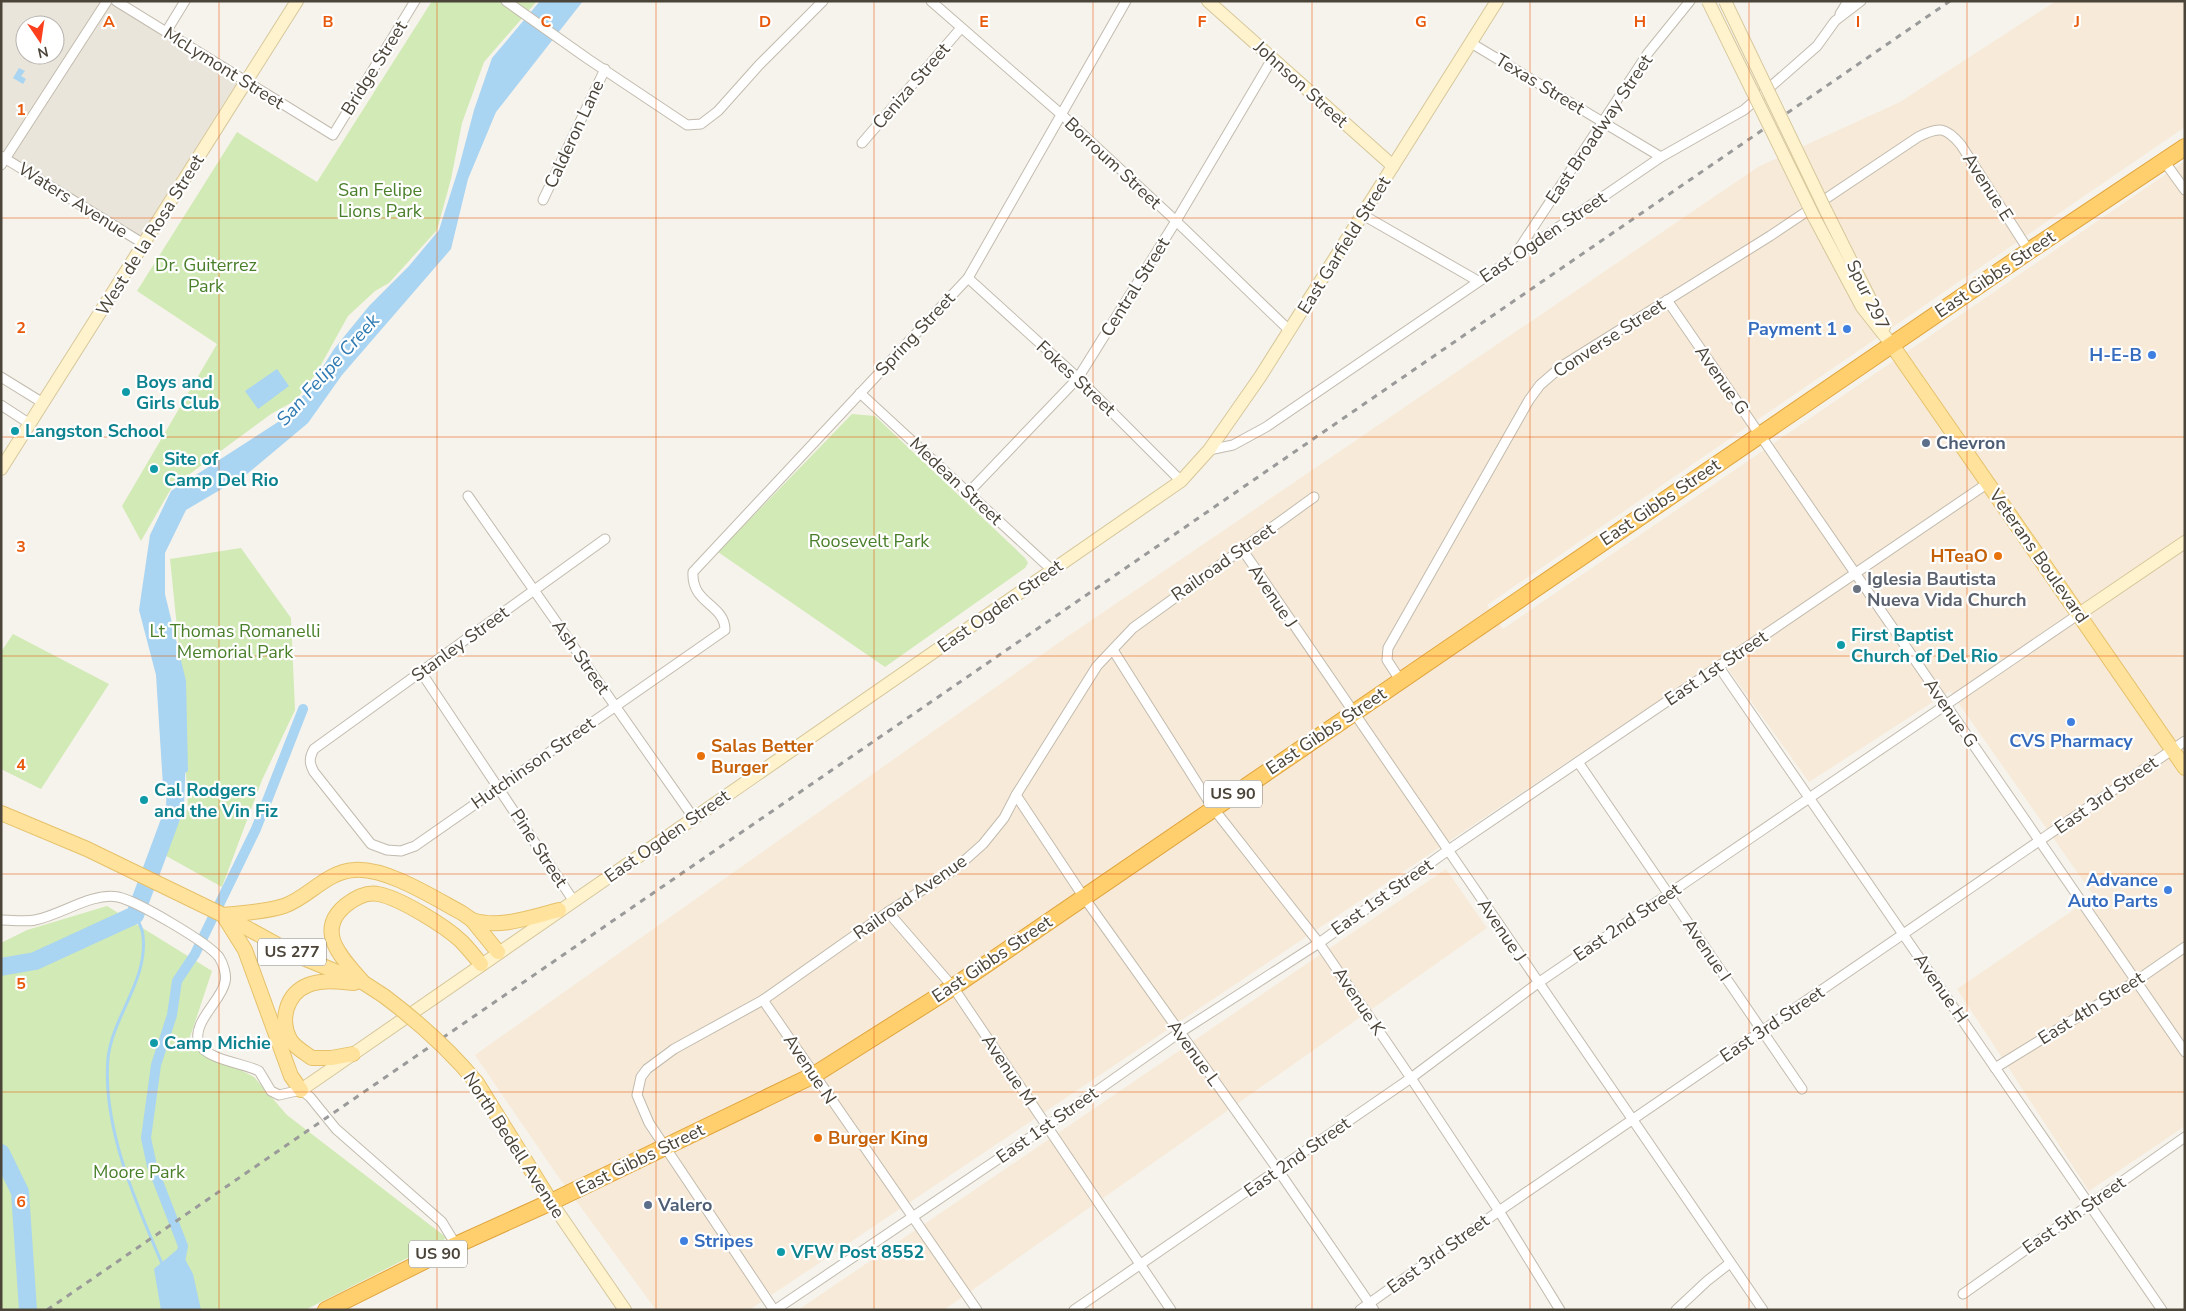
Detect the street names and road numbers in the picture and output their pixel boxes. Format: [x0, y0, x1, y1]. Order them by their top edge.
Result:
street label: Bridge Street [335, 16, 413, 120]
street label: McLymont Street [159, 21, 289, 115]
street label: Johnson Street [1248, 35, 1354, 133]
street label: Ceniza Street [867, 37, 956, 134]
street label: Texas Street [1491, 48, 1590, 120]
street label: East Broadway Street [1540, 49, 1658, 208]
street label: Calderon Lane [538, 76, 610, 192]
street label: Borroum Street [1059, 112, 1167, 215]
street label: Avenue E [1957, 148, 2019, 226]
street label: West de la Rosa Street [91, 149, 210, 320]
street label: Waters Avenue [14, 157, 132, 243]
street label: East Garfield Street [1292, 171, 1396, 318]
street label: East Ogden Street [1475, 185, 1612, 288]
street label: East Gibbs Street [1930, 225, 2060, 323]
street label: Central Street [1095, 232, 1175, 341]
street label: Spur 297 [1841, 256, 1895, 334]
street label: Spring Street [870, 286, 961, 381]
street label: Converse Street [1549, 293, 1670, 383]
street label: Fokes Street [1031, 335, 1121, 421]
street label: Avenue G [1690, 341, 1754, 419]
street label: Medean Street [904, 432, 1008, 531]
street label: East Gibbs Street [1595, 453, 1725, 551]
street label: Veterans Boulevard [1983, 483, 2094, 628]
street label: Railroad Street [1166, 517, 1280, 607]
street label: East Ogden Street [933, 553, 1068, 658]
street label: Avenue J [1243, 560, 1303, 632]
street label: Stanley Street [407, 600, 514, 687]
street label: Ash Street [547, 615, 616, 700]
street label: East 1st Street [1660, 624, 1773, 711]
street label: Avenue G [1919, 674, 1983, 752]
street label: East Gibbs Street [1261, 682, 1391, 780]
street label: Hutchinson Street [466, 711, 600, 815]
street label: East 3rd Street [2050, 750, 2163, 839]
road number: US 90 [1204, 781, 1262, 808]
street label: East Ogden Street [600, 783, 735, 888]
street label: Pine Street [505, 804, 574, 892]
street label: Railroad Avenue [849, 849, 971, 945]
street label: East 1st Street [1326, 853, 1438, 941]
street label: East 2nd Street [1569, 877, 1686, 967]
street label: Avenue J [1472, 894, 1532, 966]
street label: East Gibbs Street [927, 910, 1057, 1008]
street label: Avenue I [1677, 914, 1737, 986]
road number: US 277 [258, 939, 326, 966]
street label: Avenue H [1908, 949, 1974, 1027]
street label: Avenue K [1327, 962, 1391, 1040]
street label: East 4th Street [2034, 966, 2149, 1050]
street label: East 3rd Street [1715, 980, 1829, 1068]
street label: Avenue L [1162, 1015, 1226, 1091]
street label: Avenue N [778, 1029, 842, 1109]
street label: Avenue M [976, 1030, 1042, 1110]
street label: North Bedell Avenue [458, 1067, 570, 1223]
street label: East 1st Street [991, 1081, 1103, 1169]
street label: East 2nd Street [1239, 1111, 1356, 1203]
street label: East Gibbs Street [572, 1117, 709, 1200]
street label: East 5th Street [2018, 1170, 2131, 1259]
street label: East 3rd Street [1382, 1208, 1494, 1299]
road number: US 90 [409, 1240, 467, 1268]

